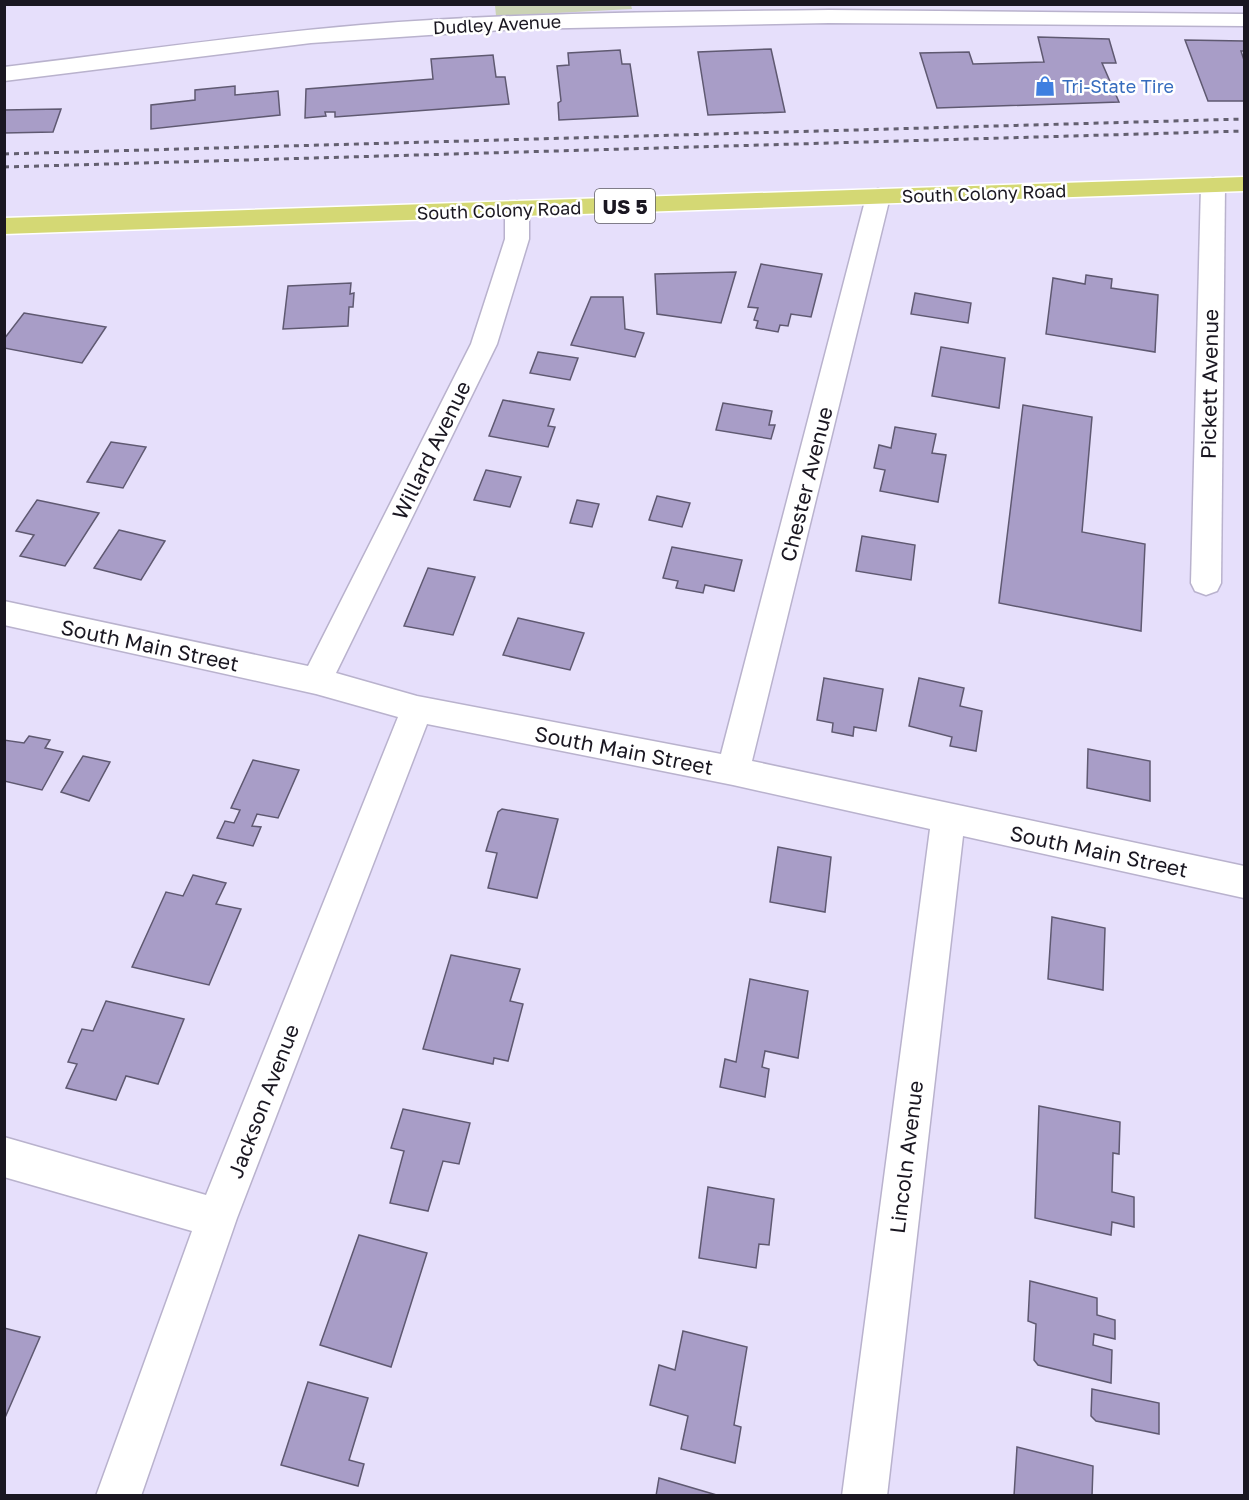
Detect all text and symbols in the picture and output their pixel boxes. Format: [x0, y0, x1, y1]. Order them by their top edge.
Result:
street label: Dudley Avenue [432, 10, 562, 38]
shop icon: Tri-State Tire [1033, 74, 1057, 98]
place label: Tri-State Tire [1062, 75, 1174, 97]
street label: South Colony Road [901, 179, 1067, 207]
road number: US 5 [595, 189, 655, 223]
street label: South Colony Road [416, 196, 582, 224]
street label: Pickett Avenue [1195, 309, 1223, 459]
street label: Willard Avenue [386, 376, 476, 524]
street label: Chester Avenue [774, 404, 838, 564]
street label: South Main Street [59, 613, 241, 677]
street label: South Main Street [533, 720, 715, 780]
street label: South Main Street [1008, 819, 1190, 883]
street label: Jackson Avenue [222, 1020, 304, 1182]
street label: Lincoln Avenue [884, 1079, 928, 1235]

